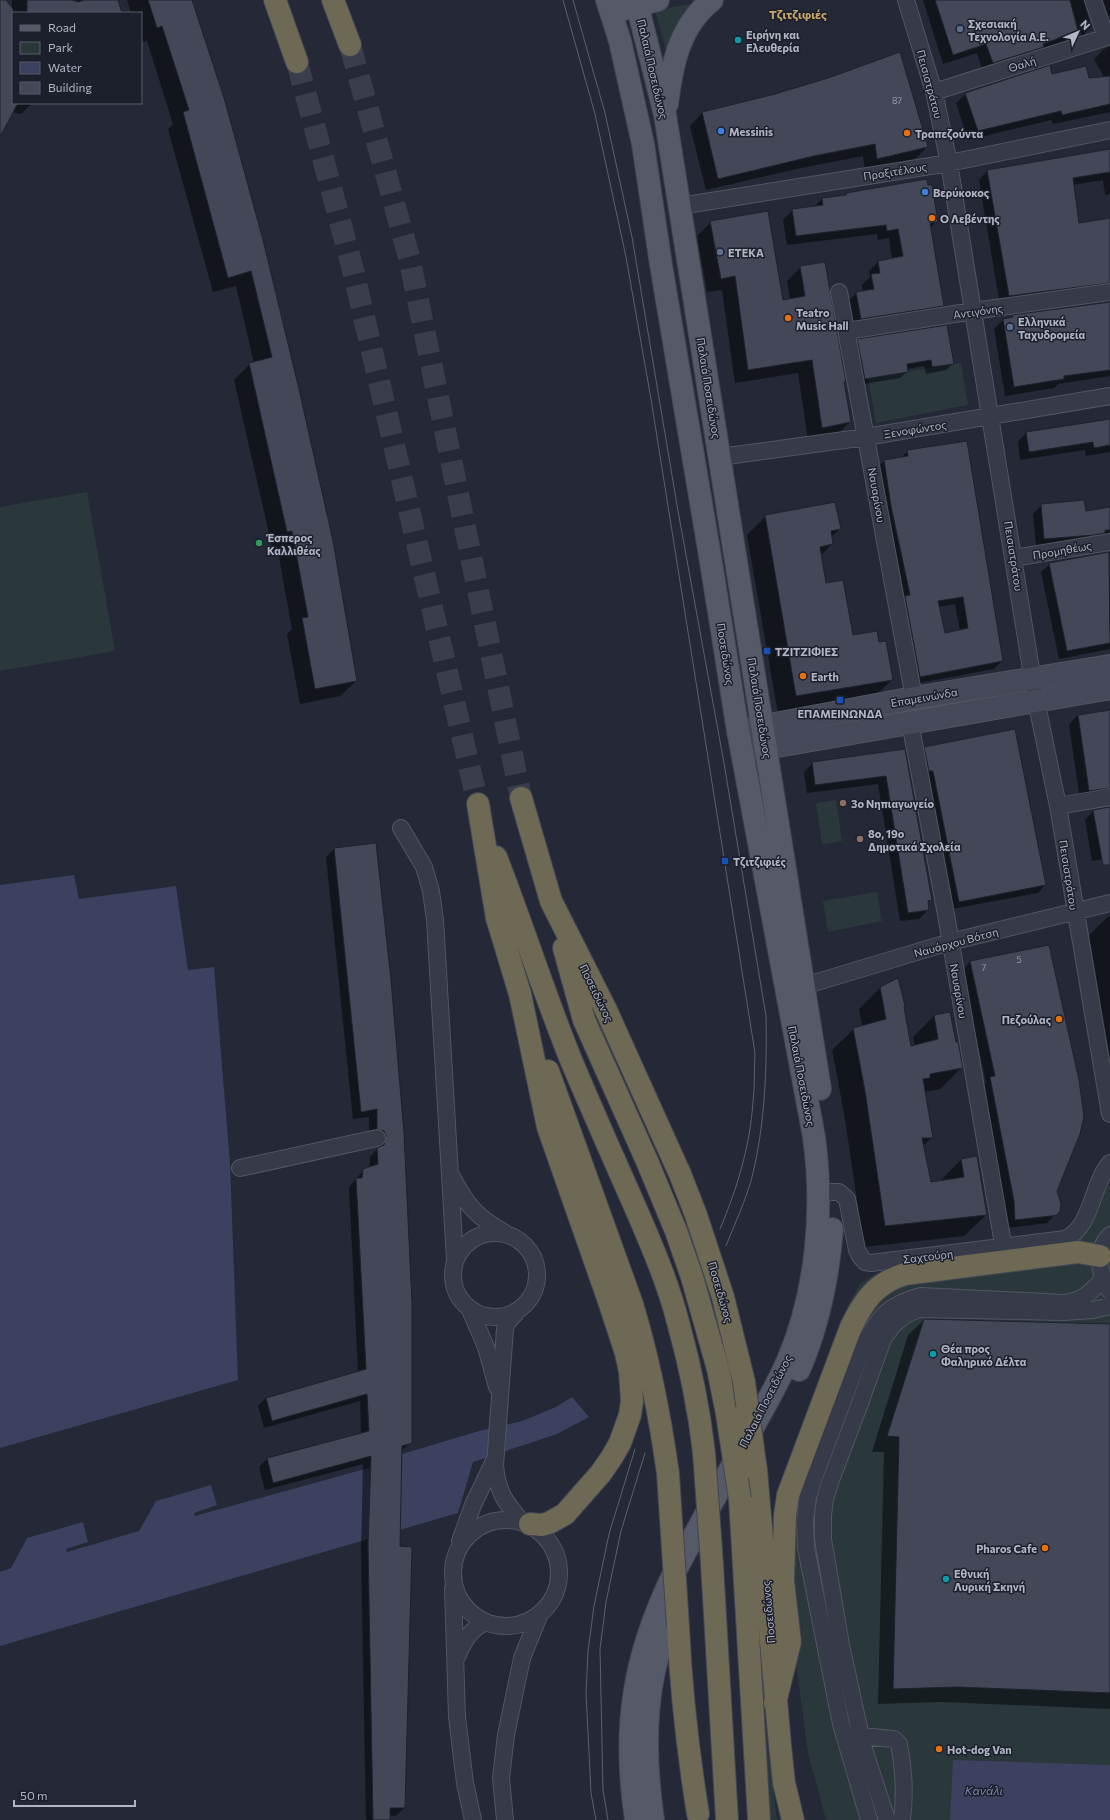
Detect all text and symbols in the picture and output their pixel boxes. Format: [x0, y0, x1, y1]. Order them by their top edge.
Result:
district label: Τζιτζιφιές [769, 7, 827, 21]
legend [12, 12, 142, 104]
north arrow [1058, 12, 1098, 52]
place label: Σχεσιακή Τεχνολογία Α.Ε. [968, 17, 1049, 43]
text: N [1078, 17, 1093, 32]
street label: Παλαιά Ποσειδώνος [635, 18, 671, 120]
text: Road [48, 20, 76, 34]
marker: Σχεσιακή Τεχνολογία Α.Ε. [955, 24, 965, 34]
place label: Ειρήνη και Ελευθερία [746, 28, 800, 54]
marker: Ειρήνη και Ελευθερία [733, 35, 743, 45]
text: Park [48, 40, 74, 54]
street label: Πεισιστράτου [915, 48, 945, 120]
street label: Θαλή [1007, 54, 1037, 74]
text: Water [48, 60, 82, 74]
text: Building [48, 80, 92, 94]
house number: 87 [892, 95, 902, 106]
place label: Messinis [729, 125, 773, 138]
marker: Messinis [716, 126, 726, 136]
place label: Τραπεζούντα [915, 127, 983, 140]
marker: Τραπεζούντα [902, 128, 912, 138]
street label: Πραξιτέλους [862, 160, 928, 182]
place label: Βερύκοκος [933, 186, 989, 199]
marker: Βερύκοκος [920, 187, 930, 197]
place label: Ο Λεβέντης [940, 212, 1000, 225]
marker: Ο Λεβέντης [927, 213, 937, 223]
place label: ΕΤΕΚΑ [728, 246, 764, 259]
marker: ΕΤΕΚΑ [715, 247, 725, 257]
street label: Αντιγόνης [952, 301, 1004, 321]
place label: Teatro Music Hall [796, 306, 848, 332]
marker: Teatro Music Hall [783, 313, 793, 323]
place label: Ελληνικά Ταχυδρομεία [1018, 315, 1086, 341]
marker: Ελληνικά Ταχυδρομεία [1005, 322, 1015, 332]
street label: Παλαιά Ποσειδώνος [695, 336, 723, 440]
street label: Ξενοφώντος [883, 418, 947, 440]
street label: Ναυαρίνου [866, 466, 888, 524]
street label: Πεισιστράτου [1002, 520, 1026, 592]
place label: Έσπερος Καλλιθέας [265, 531, 321, 557]
marker: Έσπερος Καλλιθέας [254, 538, 264, 548]
street label: Προμηθέως [1031, 538, 1093, 562]
street label: Ποσειδώνος [715, 622, 737, 686]
place label: ΤΖΙΤΖΙΦΙΕΣ [775, 645, 838, 658]
marker: ΤΖΙΤΖΙΦΙΕΣ [762, 646, 772, 656]
street label: Παλαιά Ποσειδώνος [746, 656, 774, 760]
place label: Earth [811, 670, 839, 683]
marker: Earth [798, 671, 808, 681]
street label: Επαμεινώνδα [890, 685, 959, 709]
marker: ΕΠΑΜΕΙΝΩΝΔΑ [835, 695, 845, 705]
place label: ΕΠΑΜΕΙΝΩΝΔΑ [798, 707, 883, 720]
place label: 3ο Νηπιαγωγείο [851, 797, 935, 810]
marker: 3ο Νηπιαγωγείο [838, 798, 848, 808]
place label: 8ο, 19ο Δημοτικά Σχολεία [868, 827, 961, 853]
marker: 8ο, 19ο Δημοτικά Σχολεία [855, 834, 865, 844]
street label: Πεισιστράτου [1057, 839, 1081, 911]
place label: Τζιτζιφιές [733, 855, 786, 868]
marker: Τζιτζιφιές [720, 856, 730, 866]
street label: Ναυάρχου Βότση [912, 924, 1000, 960]
house number: 5 [1016, 954, 1022, 965]
street label: Ποσειδώνος [577, 962, 617, 1024]
street label: Ναυαρίνου [948, 962, 970, 1020]
house number: 7 [982, 962, 987, 973]
place label: Πεζούλας [1002, 1013, 1051, 1026]
marker: Πεζούλας [1054, 1014, 1064, 1024]
street label: Παλαιά Ποσειδώνος [786, 1025, 818, 1127]
street label: Σαχτούρη [902, 1246, 954, 1266]
street label: Ποσειδώνος [706, 1260, 736, 1324]
place label: Θέα προς Φαληρικό Δέλτα [941, 1342, 1027, 1368]
marker: Θέα προς Φαληρικό Δέλτα [928, 1349, 938, 1359]
street label: Παλαιά Ποσειδώνος [736, 1352, 794, 1450]
place label: Pharos Cafe [976, 1542, 1037, 1555]
marker: Pharos Cafe [1040, 1543, 1050, 1553]
place label: Εθνική Λυρική Σκηνή [954, 1567, 1025, 1593]
marker: Εθνική Λυρική Σκηνή [941, 1574, 951, 1584]
street label: Ποσειδώνος [759, 1580, 777, 1644]
place label: Hot-dog Van [947, 1743, 1012, 1756]
marker: Hot-dog Van [934, 1744, 944, 1754]
scale bar [14, 1782, 135, 1808]
water label: Κανάλι [965, 1783, 1003, 1797]
text: 50 m [20, 1788, 48, 1802]

